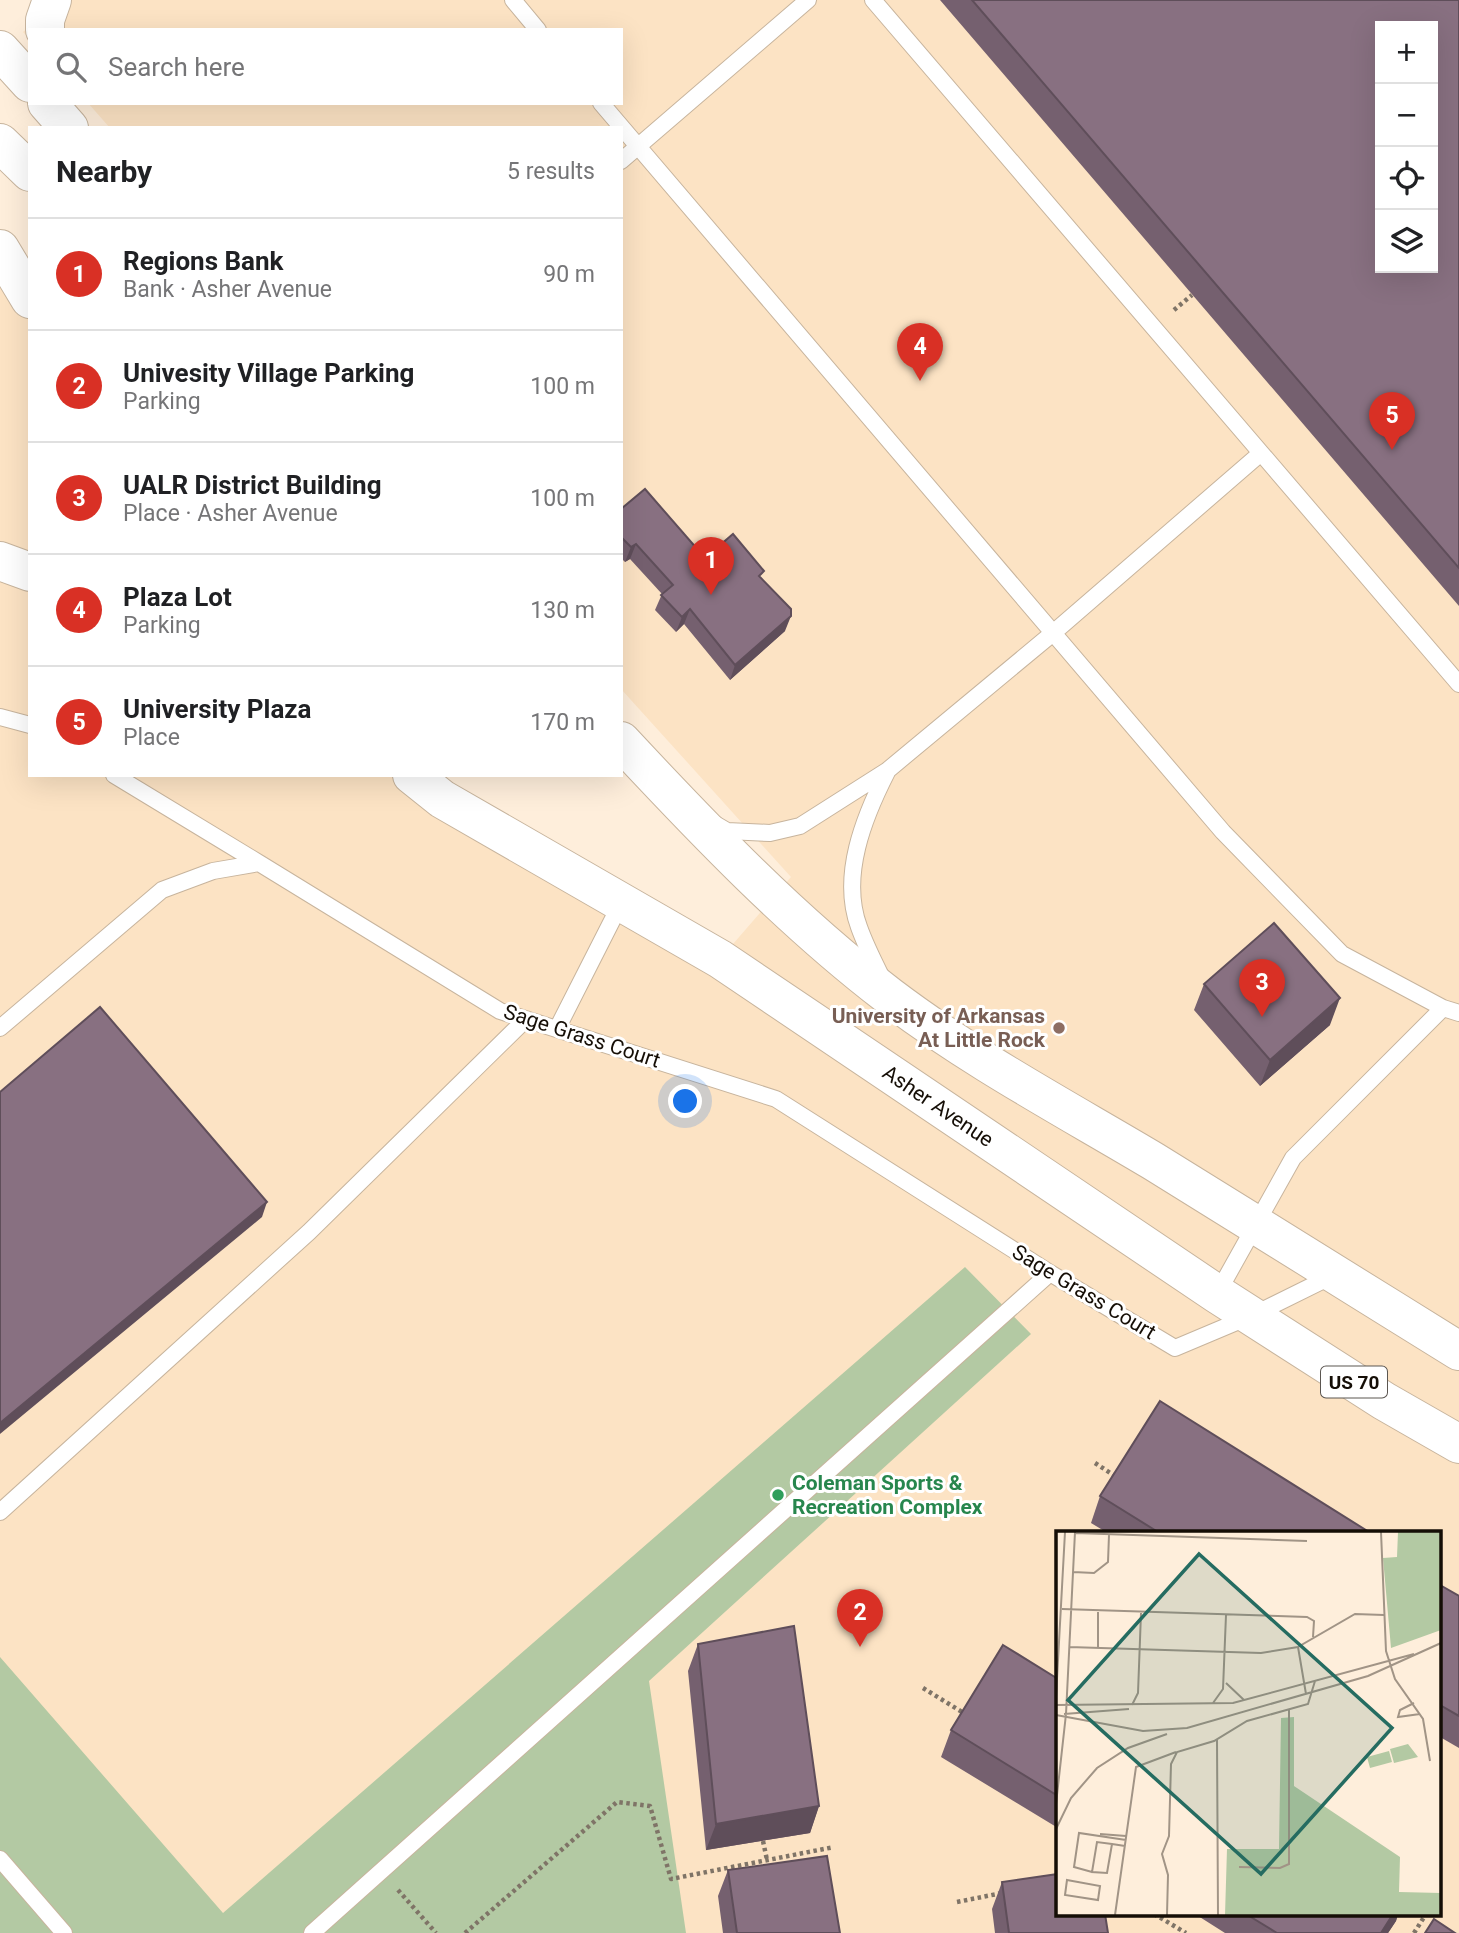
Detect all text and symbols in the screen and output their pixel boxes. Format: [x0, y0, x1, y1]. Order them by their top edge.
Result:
map controls [1375, 21, 1438, 273]
button: + [1375, 21, 1438, 84]
search box [28, 28, 623, 105]
icon: search [52, 48, 90, 86]
text: Search here [108, 52, 245, 82]
button: − [1375, 84, 1438, 147]
button: locate [1375, 147, 1438, 210]
text: Nearby [56, 154, 152, 189]
text: 5 results [507, 158, 595, 185]
button: layers [1375, 210, 1438, 273]
text: Regions Bank [123, 246, 283, 276]
text: 1 [72, 261, 86, 288]
text: 90 m [543, 261, 595, 288]
text: Bank · Asher Avenue [123, 276, 332, 303]
pin: 4 [897, 323, 943, 381]
text: Univesity Village Parking [123, 358, 414, 388]
text: 2 [72, 373, 86, 400]
text: 100 m [530, 373, 595, 400]
text: Parking [123, 388, 201, 415]
pin: 5 [1369, 392, 1415, 450]
text: UALR District Building [123, 470, 382, 500]
text: 3 [72, 485, 86, 512]
text: 100 m [530, 485, 595, 512]
text: Place · Asher Avenue [123, 500, 338, 527]
pin: 1 [688, 537, 734, 595]
text: Plaza Lot [123, 582, 232, 612]
text: 4 [72, 597, 86, 624]
text: 130 m [530, 597, 595, 624]
text: Parking [123, 612, 201, 639]
text: University Plaza [123, 694, 311, 724]
text: 5 [72, 709, 86, 736]
text: 170 m [530, 709, 595, 736]
text: Place [123, 724, 180, 751]
pin: 3 [1239, 959, 1285, 1017]
street label: Sage Grass Court [501, 999, 663, 1073]
place label: University of Arkansas At Little Rock [832, 1004, 1046, 1052]
marker: University of Arkansas At Little Rock [1051, 1020, 1067, 1036]
street label: Asher Avenue [878, 1060, 998, 1152]
your location [668, 1084, 702, 1118]
street label: Sage Grass Court [1008, 1240, 1160, 1344]
road number: US 70 [1321, 1366, 1387, 1398]
place label: Coleman Sports & Recreation Complex [792, 1471, 983, 1519]
marker: Coleman Sports & Recreation Complex [770, 1487, 786, 1503]
inset map [1056, 1531, 1442, 1916]
pin: 2 [837, 1589, 883, 1647]

